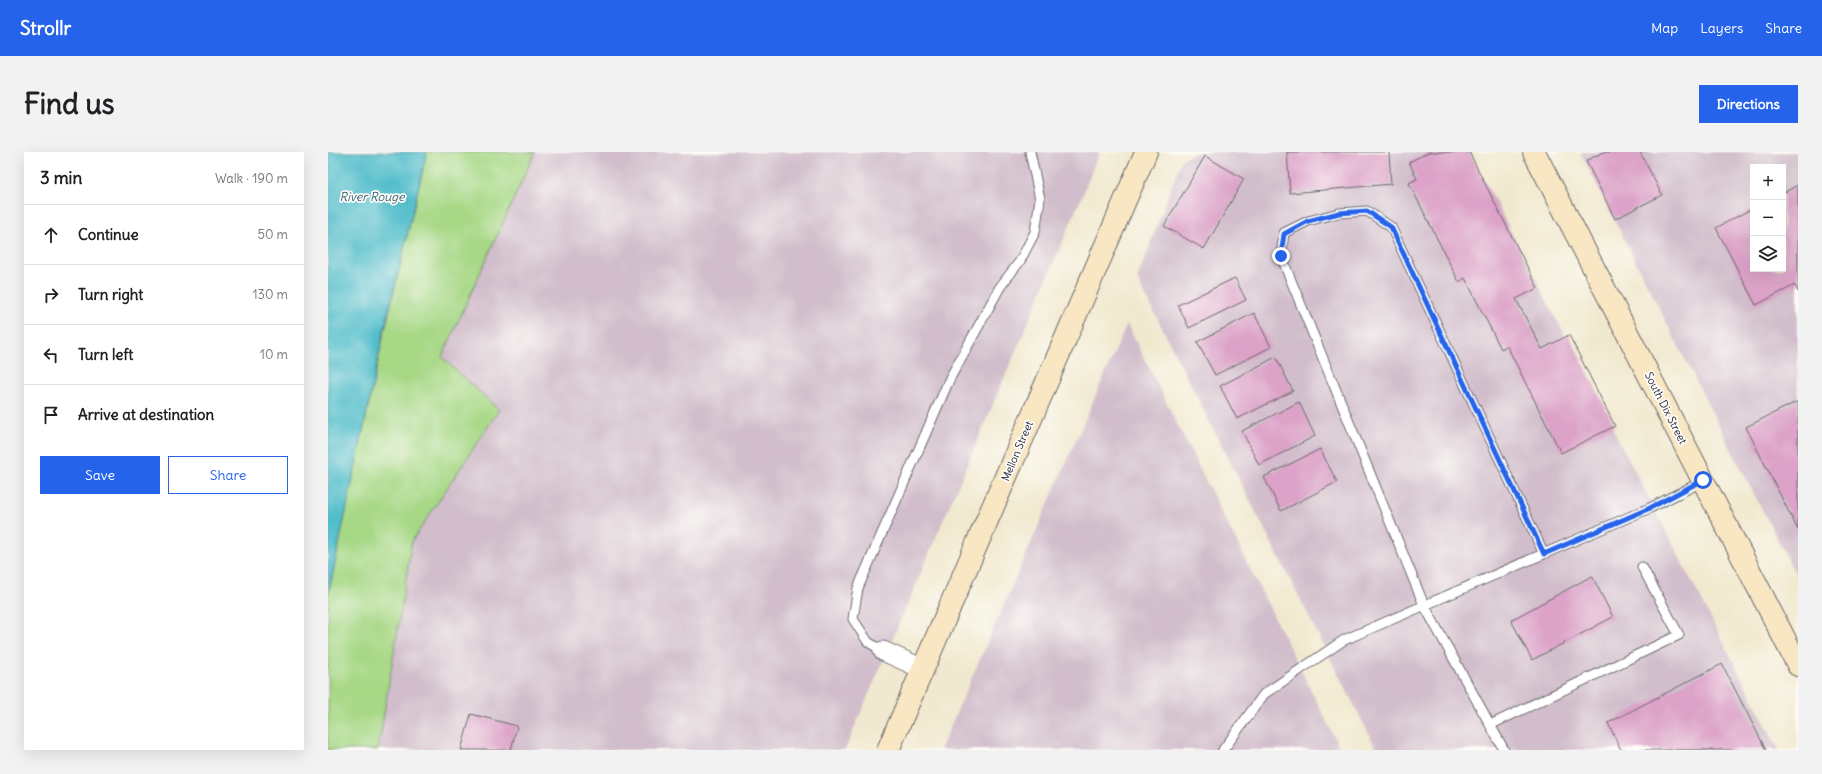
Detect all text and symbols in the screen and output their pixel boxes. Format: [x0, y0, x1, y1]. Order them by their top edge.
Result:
text: Strollr [20, 16, 71, 40]
text: Map [1651, 19, 1678, 37]
text: Layers [1700, 19, 1743, 37]
text: Share [1765, 19, 1802, 37]
button: Directions [1699, 85, 1798, 123]
text: Find us [24, 86, 115, 122]
map controls [1750, 164, 1786, 272]
button: + [1750, 164, 1786, 200]
text: 3 min [40, 167, 82, 189]
text: Walk · 190 m [215, 170, 288, 187]
water label: River Rouge [340, 189, 406, 204]
button: − [1750, 200, 1786, 236]
icon: ahead [40, 224, 62, 246]
text: Continue [78, 225, 139, 244]
text: 50 m [257, 226, 288, 243]
button: layers [1750, 236, 1786, 272]
route end [1272, 247, 1290, 265]
icon: right [40, 284, 62, 306]
text: Turn right [78, 285, 143, 304]
text: 130 m [252, 286, 288, 303]
icon: left [40, 344, 62, 366]
text: Turn left [78, 345, 133, 364]
text: 10 m [260, 346, 288, 363]
street label: South Dix Street [1642, 370, 1690, 447]
icon: arrive [40, 404, 62, 426]
text: Arrive at destination [78, 405, 214, 424]
street label: Mellon Street [998, 418, 1036, 483]
button: Save [40, 456, 160, 494]
button: Share [168, 456, 288, 494]
route start [1694, 471, 1712, 489]

